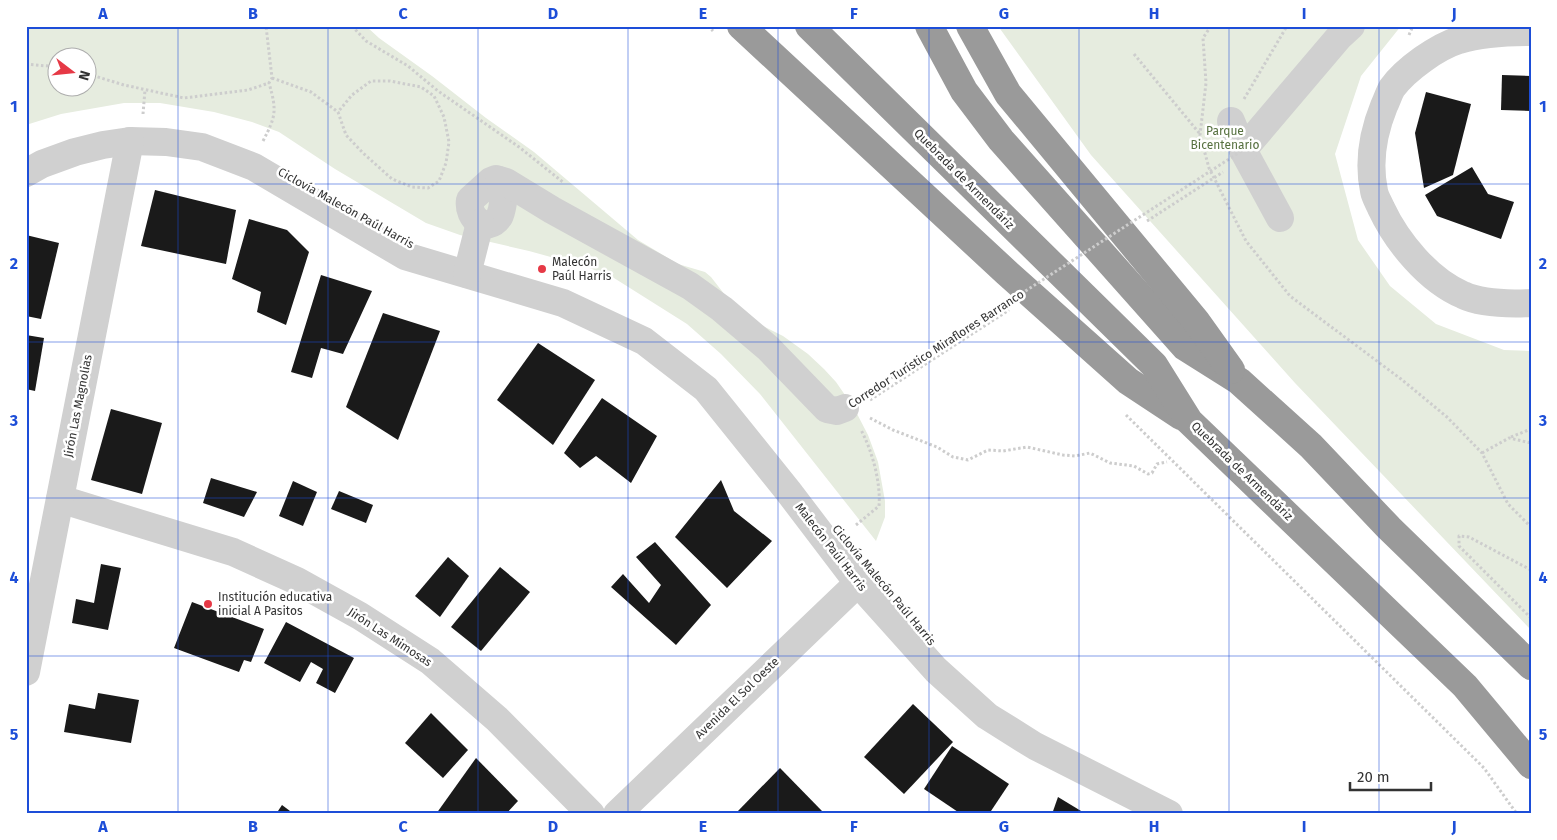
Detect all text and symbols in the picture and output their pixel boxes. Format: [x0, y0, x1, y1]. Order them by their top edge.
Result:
text: A [97, 4, 108, 23]
text: B [248, 4, 258, 23]
text: C [398, 4, 408, 23]
text: D [548, 4, 558, 23]
text: E [699, 4, 707, 23]
text: F [850, 4, 858, 23]
text: G [999, 4, 1009, 23]
text: H [1149, 4, 1159, 23]
text: I [1302, 4, 1306, 23]
text: J [1450, 4, 1457, 23]
north arrow [48, 48, 98, 98]
text: N [75, 69, 93, 82]
text: 1 [10, 97, 18, 116]
text: 1 [1539, 97, 1547, 116]
park label: Parque Bicentenario [1190, 124, 1260, 152]
street label: Quebrada de Armendáriz [911, 126, 1017, 232]
street label: Ciclovía Malecón Paúl Harris [276, 165, 417, 251]
text: 2 [10, 254, 18, 273]
text: 2 [1539, 254, 1547, 273]
place label: Malecón Paúl Harris [552, 255, 612, 283]
marker: Malecón Paúl Harris [536, 263, 548, 275]
street label: Corredor Turístico Miraflores Barranco [846, 287, 1026, 411]
street label: Jirón Las Magnolias [61, 353, 95, 459]
text: 3 [9, 411, 18, 430]
text: 3 [1538, 411, 1547, 430]
street label: Quebrada de Armendáriz [1188, 419, 1296, 523]
street label: Malecón Paúl Harris [792, 500, 870, 594]
street label: Ciclovía Malecón Paúl Harris [829, 522, 939, 648]
text: 4 [9, 568, 19, 587]
text: 4 [1538, 568, 1548, 587]
place label: Institución educativa inicial A Pasitos [218, 590, 332, 618]
marker: Institución educativa inicial A Pasitos [202, 598, 214, 610]
street label: Jirón Las Mimosas [345, 605, 435, 670]
street label: Avenida El Sol Oeste [692, 654, 782, 742]
text: 5 [10, 725, 19, 744]
text: 5 [1539, 725, 1548, 744]
scale bar [1350, 760, 1431, 792]
text: 20 m [1357, 768, 1390, 786]
text: A [97, 817, 108, 836]
text: B [248, 817, 258, 836]
text: C [398, 817, 408, 836]
text: D [548, 817, 558, 836]
text: E [699, 817, 707, 836]
text: F [850, 817, 858, 836]
text: G [999, 817, 1009, 836]
text: H [1149, 817, 1159, 836]
text: I [1302, 817, 1306, 836]
text: J [1450, 817, 1457, 836]

